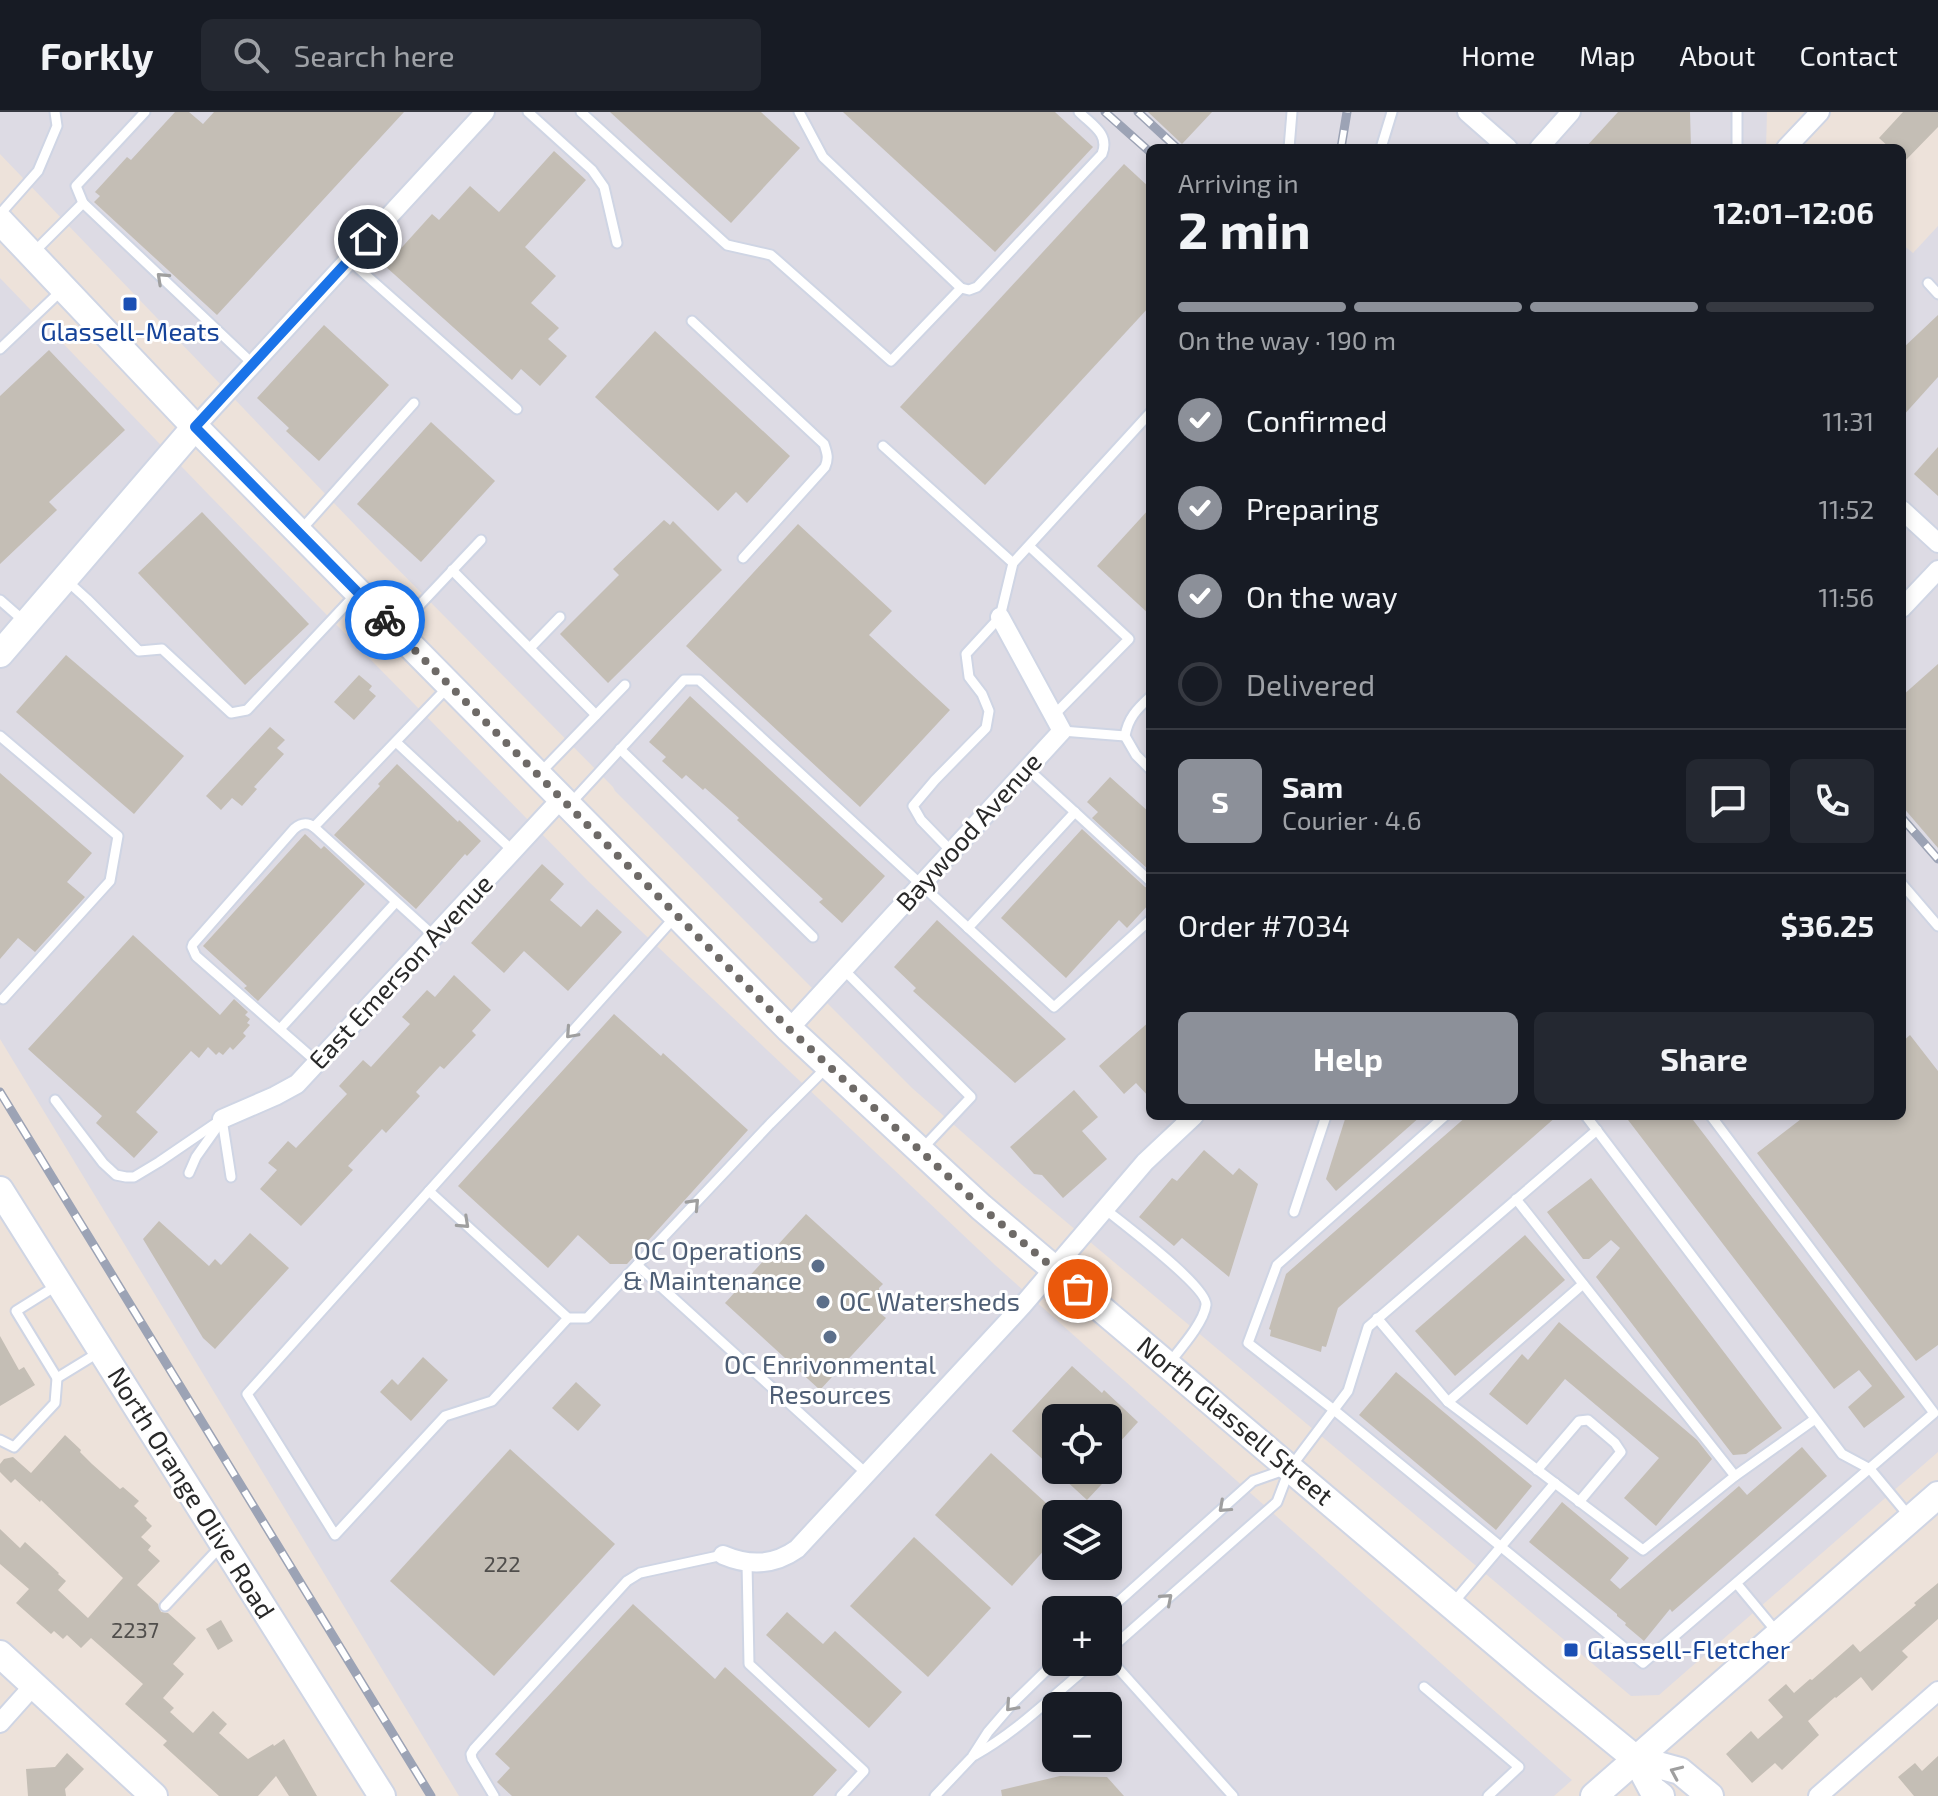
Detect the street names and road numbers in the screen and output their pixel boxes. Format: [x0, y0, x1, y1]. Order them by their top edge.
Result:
street label: Baywood Avenue [889, 745, 1047, 917]
street label: East Emerson Avenue [302, 867, 498, 1075]
street label: North Glassell Street [1132, 1329, 1340, 1511]
street label: North Orange Olive Road [102, 1361, 282, 1624]

